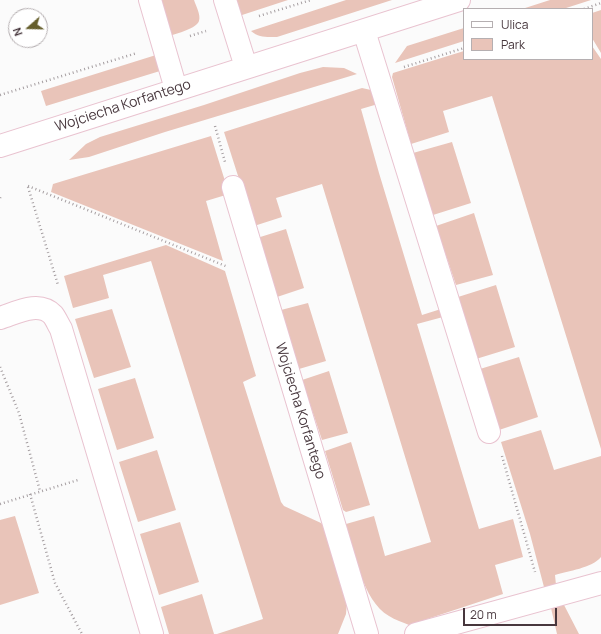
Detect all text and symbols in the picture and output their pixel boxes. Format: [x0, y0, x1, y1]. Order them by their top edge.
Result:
north arrow [8, 8, 48, 48]
legend [463, 8, 593, 60]
text: Ulica [501, 16, 528, 33]
text: N [9, 26, 26, 38]
text: Park [501, 36, 525, 53]
street label: Wojciecha Korfantego [53, 76, 193, 136]
street label: Wojciecha Korfantego [271, 341, 329, 481]
scale bar [465, 600, 559, 626]
text: 20 m [470, 606, 497, 623]

